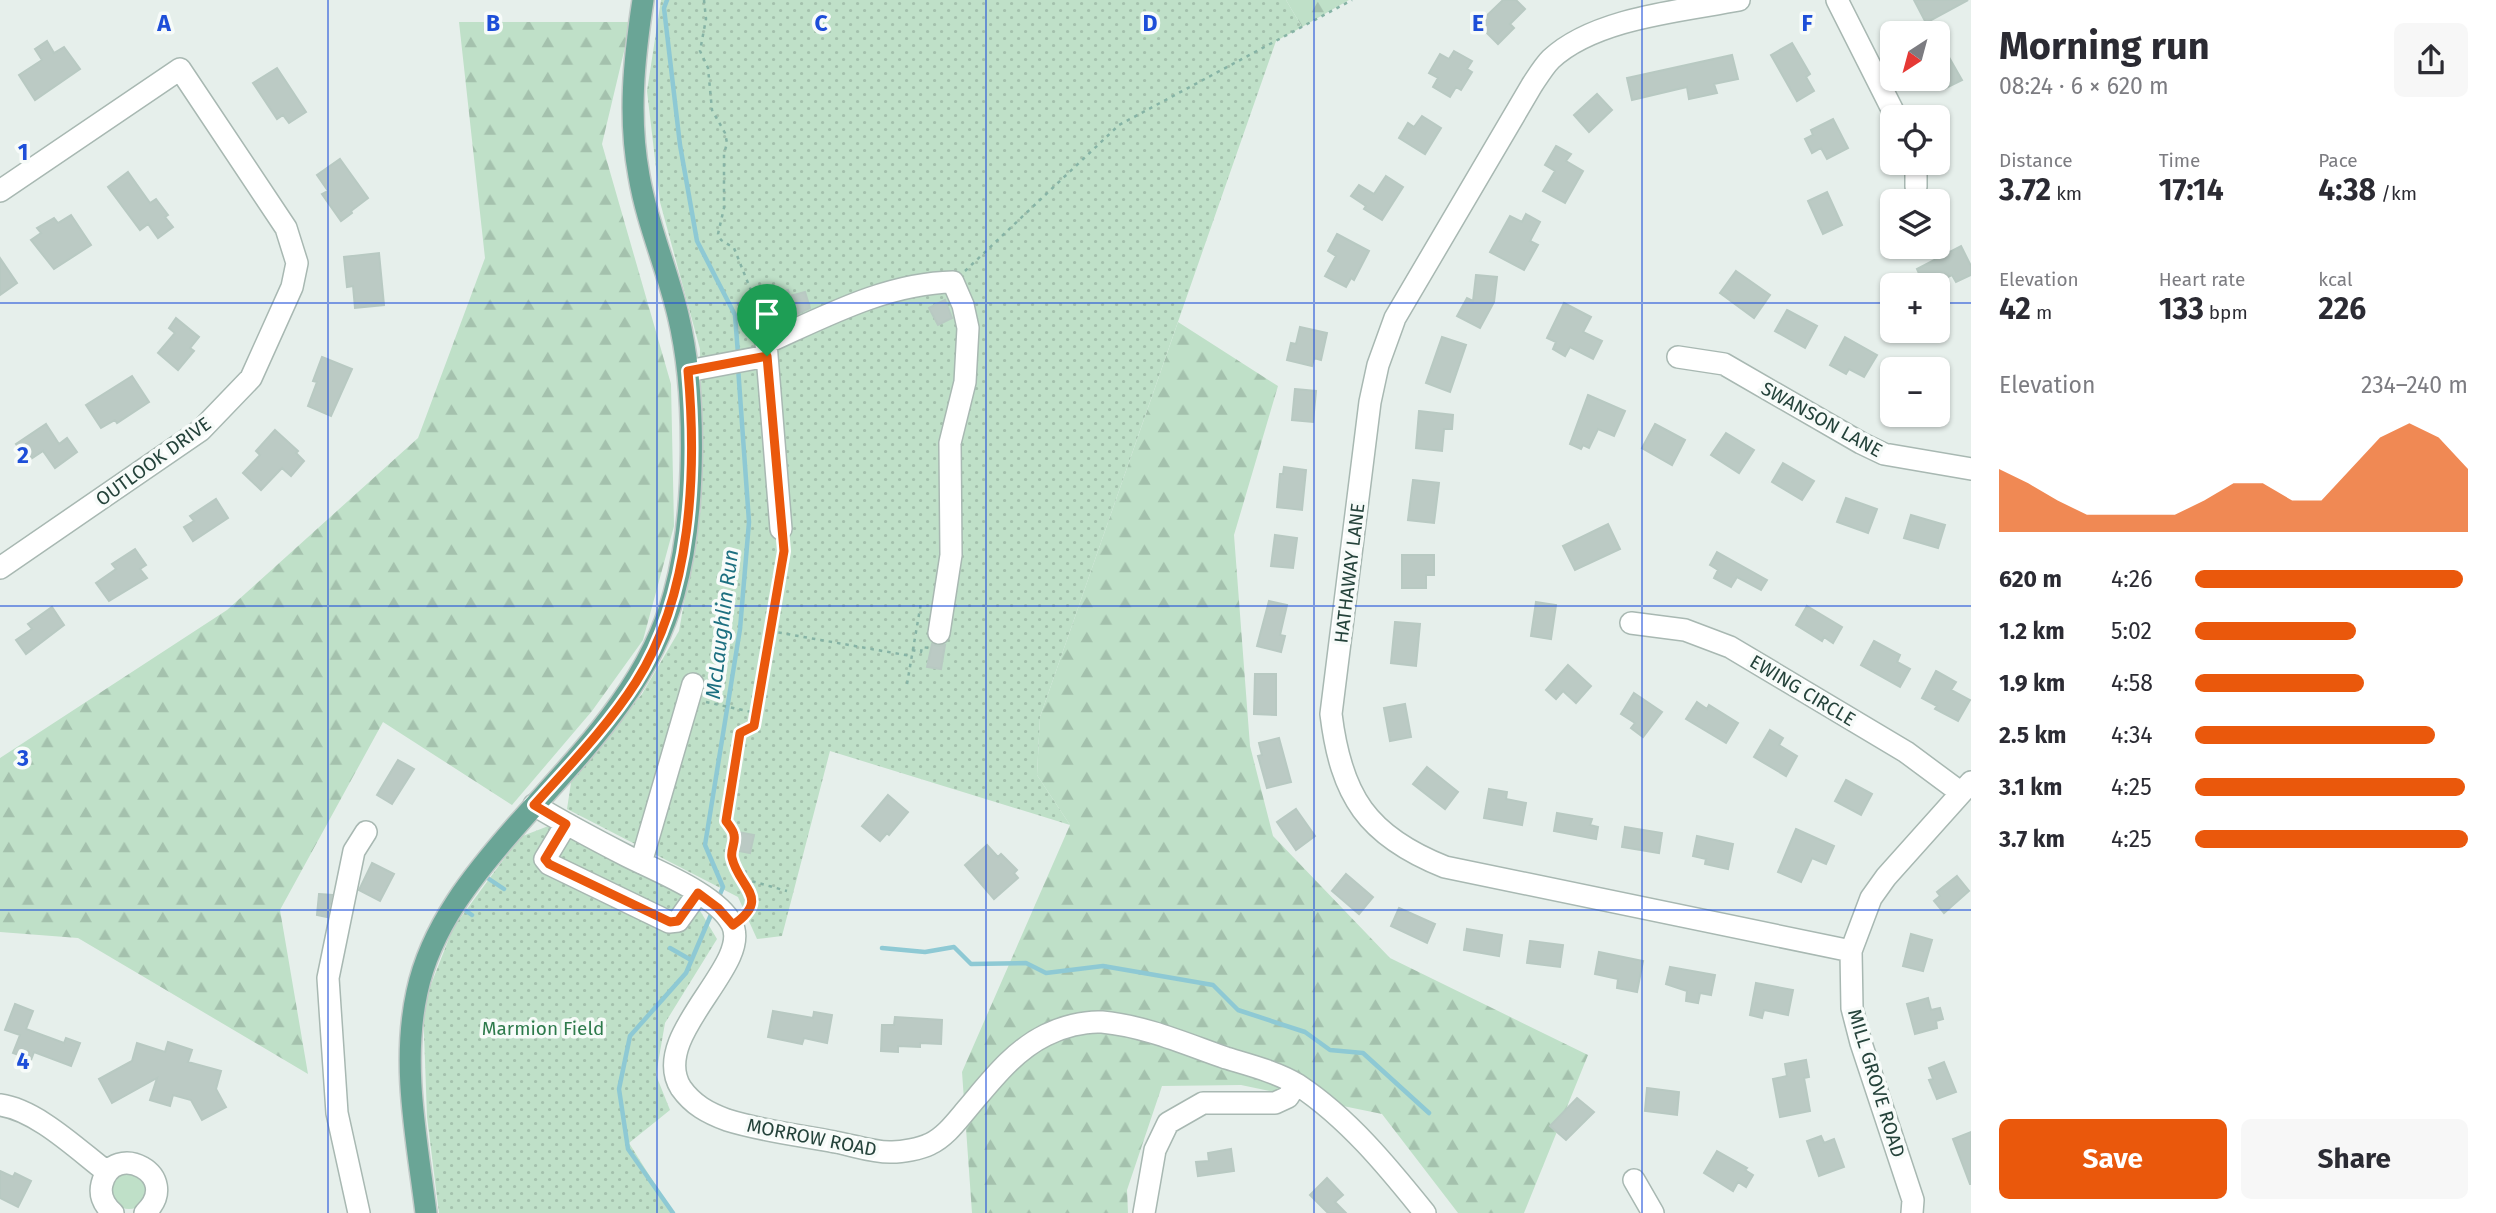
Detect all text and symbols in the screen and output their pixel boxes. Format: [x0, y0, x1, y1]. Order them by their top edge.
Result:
text: A [156, 9, 171, 37]
text: B [486, 9, 500, 37]
text: C [814, 9, 828, 37]
text: D [1143, 9, 1158, 37]
text: E [1472, 9, 1484, 37]
text: F [1801, 9, 1813, 37]
north arrow [1880, 21, 1950, 91]
map controls [1880, 21, 1950, 427]
text: Morning run [1999, 23, 2210, 69]
button: share [2394, 23, 2468, 97]
text: 08:24 · 6 × 620 m [1999, 72, 2169, 100]
button: locate [1880, 105, 1950, 175]
text: 1 [18, 138, 28, 166]
text: Distance [1999, 149, 2073, 172]
text: Time [2159, 149, 2200, 172]
text: Pace [2318, 149, 2358, 172]
text: 3.72 [1999, 172, 2051, 208]
text: 17:14 [2159, 172, 2224, 208]
text: 4:38 [2318, 172, 2376, 208]
text: km [2051, 182, 2082, 205]
text: /km [2376, 182, 2417, 205]
button: layers [1880, 189, 1950, 259]
text: Elevation [1999, 268, 2079, 291]
text: Heart rate [2159, 268, 2245, 291]
text: kcal [2318, 268, 2353, 291]
button: + [1880, 273, 1950, 343]
pin [737, 284, 797, 356]
text: 42 [1999, 291, 2031, 327]
text: 133 [2159, 291, 2204, 327]
text: 226 [2318, 291, 2366, 327]
icon: arrive [748, 295, 786, 333]
text: m [2031, 301, 2052, 324]
text: bpm [2204, 301, 2248, 324]
button: − [1880, 357, 1950, 427]
text: Elevation [1999, 371, 2095, 399]
text: 234–240 m [2361, 371, 2468, 399]
street label: SWANSON LANE [1757, 377, 1886, 462]
street label: OUTLOOK DRIVE [91, 412, 215, 511]
text: 2 [17, 441, 29, 469]
street label: HATHAWAY LANE [1329, 502, 1370, 644]
water label: McLaughlin Run [700, 548, 744, 700]
text: 620 m [1999, 565, 2062, 593]
text: 4:26 [2111, 565, 2152, 593]
text: 1.2 km [1999, 617, 2065, 645]
text: 5:02 [2111, 617, 2152, 645]
street label: EWING CIRCLE [1746, 650, 1860, 731]
text: 1.9 km [1999, 669, 2065, 697]
text: 4:58 [2111, 669, 2153, 697]
text: 2.5 km [1999, 721, 2067, 749]
text: 4:34 [2111, 721, 2153, 749]
text: 3 [16, 744, 29, 772]
text: 3.1 km [1999, 773, 2062, 801]
text: 4:25 [2111, 773, 2152, 801]
text: 3.7 km [1999, 825, 2065, 853]
text: 4:25 [2111, 825, 2152, 853]
street label: MILL GROVE ROAD [1843, 1006, 1910, 1160]
park label: Marmion Field [482, 1017, 604, 1040]
text: 4 [17, 1047, 30, 1075]
street label: MORROW ROAD [745, 1114, 879, 1161]
button: Save [1999, 1119, 2227, 1199]
button: Share [2241, 1119, 2468, 1199]

